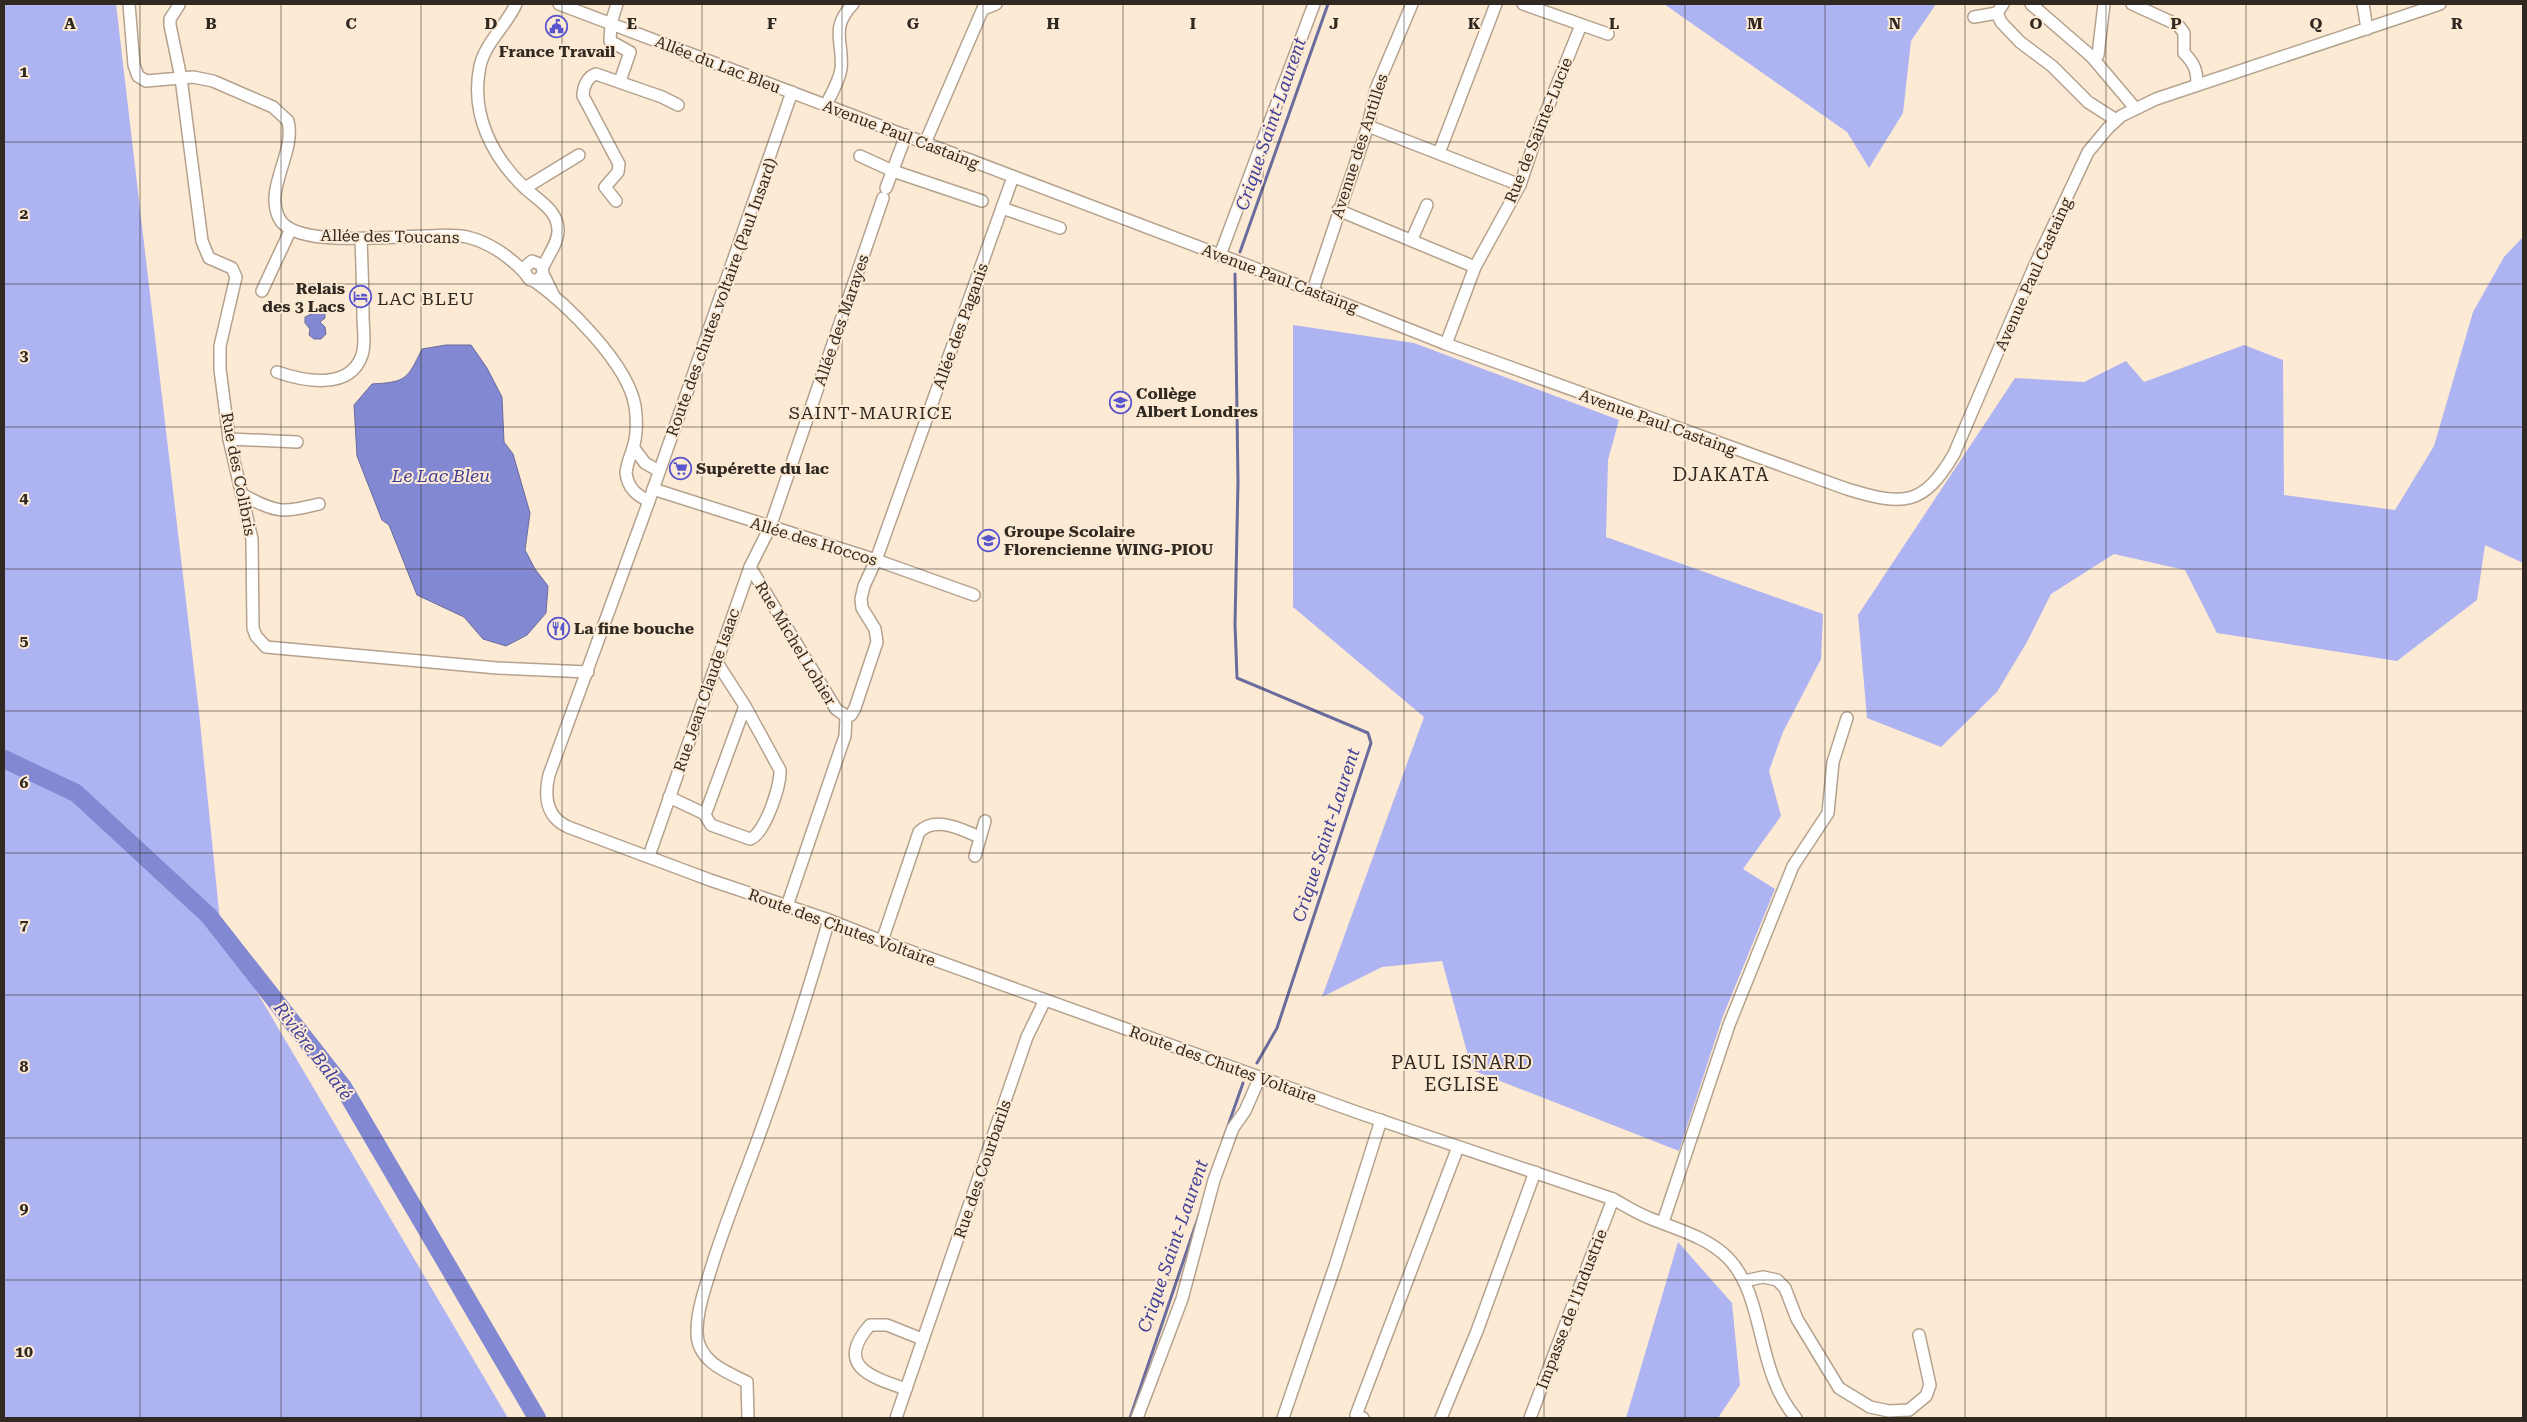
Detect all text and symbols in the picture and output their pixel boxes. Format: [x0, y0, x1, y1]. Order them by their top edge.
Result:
text: A [64, 14, 76, 33]
text: B [205, 14, 217, 33]
text: C [345, 14, 357, 33]
text: D [485, 14, 498, 33]
text: E [627, 14, 637, 33]
text: F [767, 14, 777, 33]
text: G [907, 14, 920, 33]
text: H [1046, 14, 1060, 33]
text: I [1190, 14, 1196, 33]
text: J [1329, 14, 1339, 33]
text: K [1468, 14, 1481, 33]
text: L [1609, 14, 1619, 33]
text: M [1747, 14, 1763, 33]
text: N [1889, 14, 1901, 33]
text: O [2030, 14, 2043, 33]
text: P [2170, 14, 2182, 33]
text: Q [2310, 14, 2323, 33]
text: R [2451, 14, 2463, 33]
public building icon: France Travail [545, 15, 569, 39]
street label: Allée du Lac Bleu [652, 32, 783, 97]
water label: Crique Saint-Laurent [1231, 34, 1310, 213]
place label: France Travail [499, 42, 616, 61]
street label: Rue de Sainte-Lucie [1501, 54, 1576, 206]
text: 1 [20, 62, 29, 81]
street label: Avenue des Antilles [1327, 71, 1392, 221]
street label: Avenue Paul Castaing [820, 96, 982, 173]
street label: Route des chutes voltaire (Paul Insard) [662, 155, 781, 439]
street label: Avenue Paul Castaing [1991, 194, 2076, 354]
text: 2 [20, 204, 29, 223]
street label: Allée des Toucans [320, 226, 460, 247]
street label: Avenue Paul Castaing [1199, 240, 1361, 317]
street label: Allée des Marayes [810, 252, 873, 388]
street label: Allée des Paganis [929, 260, 992, 392]
place label: Relais des 3 Lacs [262, 279, 345, 316]
hotel icon: Relais des 3 Lacs [349, 285, 373, 309]
district label: LAC BLEU [377, 288, 475, 309]
text: 3 [20, 346, 29, 365]
place label: Collège Albert Londres [1136, 384, 1258, 421]
street label: Avenue Paul Castaing [1577, 385, 1740, 460]
school or university icon: Collège Albert Londres [1108, 390, 1132, 414]
district label: SAINT-MAURICE [789, 402, 953, 423]
street label: Rue des Colibris [217, 411, 260, 538]
supermarket icon: Supérette du lac [668, 456, 692, 480]
place label: Supérette du lac [696, 459, 829, 478]
district label: DJAKATA [1672, 463, 1770, 486]
water label: Le Lac Bleu [391, 465, 490, 486]
text: 4 [20, 488, 29, 507]
street label: Allée des Hoccos [748, 513, 880, 570]
place label: Groupe Scolaire Florencienne WING-PIOU [1004, 522, 1213, 559]
school or university icon: Groupe Scolaire Florencienne WING-PIOU [976, 528, 1000, 552]
street label: Rue Michel Lohier [751, 578, 840, 709]
street label: Rue Jean Claude Isaac [670, 606, 743, 774]
restaurant icon: La fine bouche [546, 616, 570, 640]
place label: La fine bouche [574, 619, 694, 638]
text: 5 [20, 631, 29, 650]
water label: Crique Saint-Laurent [1287, 745, 1364, 924]
text: 6 [20, 773, 29, 792]
street label: Route des Chutes Voltaire [746, 885, 938, 970]
text: 7 [20, 915, 29, 934]
water label: Rivière Balaté [269, 997, 357, 1104]
street label: Route des Chutes Voltaire [1127, 1022, 1319, 1107]
district label: PAUL ISNARD EGLISE [1391, 1051, 1533, 1096]
text: 8 [20, 1057, 29, 1076]
street label: Rue des Courbarils [950, 1097, 1015, 1241]
water label: Crique Saint-Laurent [1133, 1156, 1212, 1335]
text: 9 [20, 1199, 29, 1218]
street label: Impasse de l'Industrie [1532, 1226, 1611, 1392]
text: 10 [15, 1342, 33, 1361]

